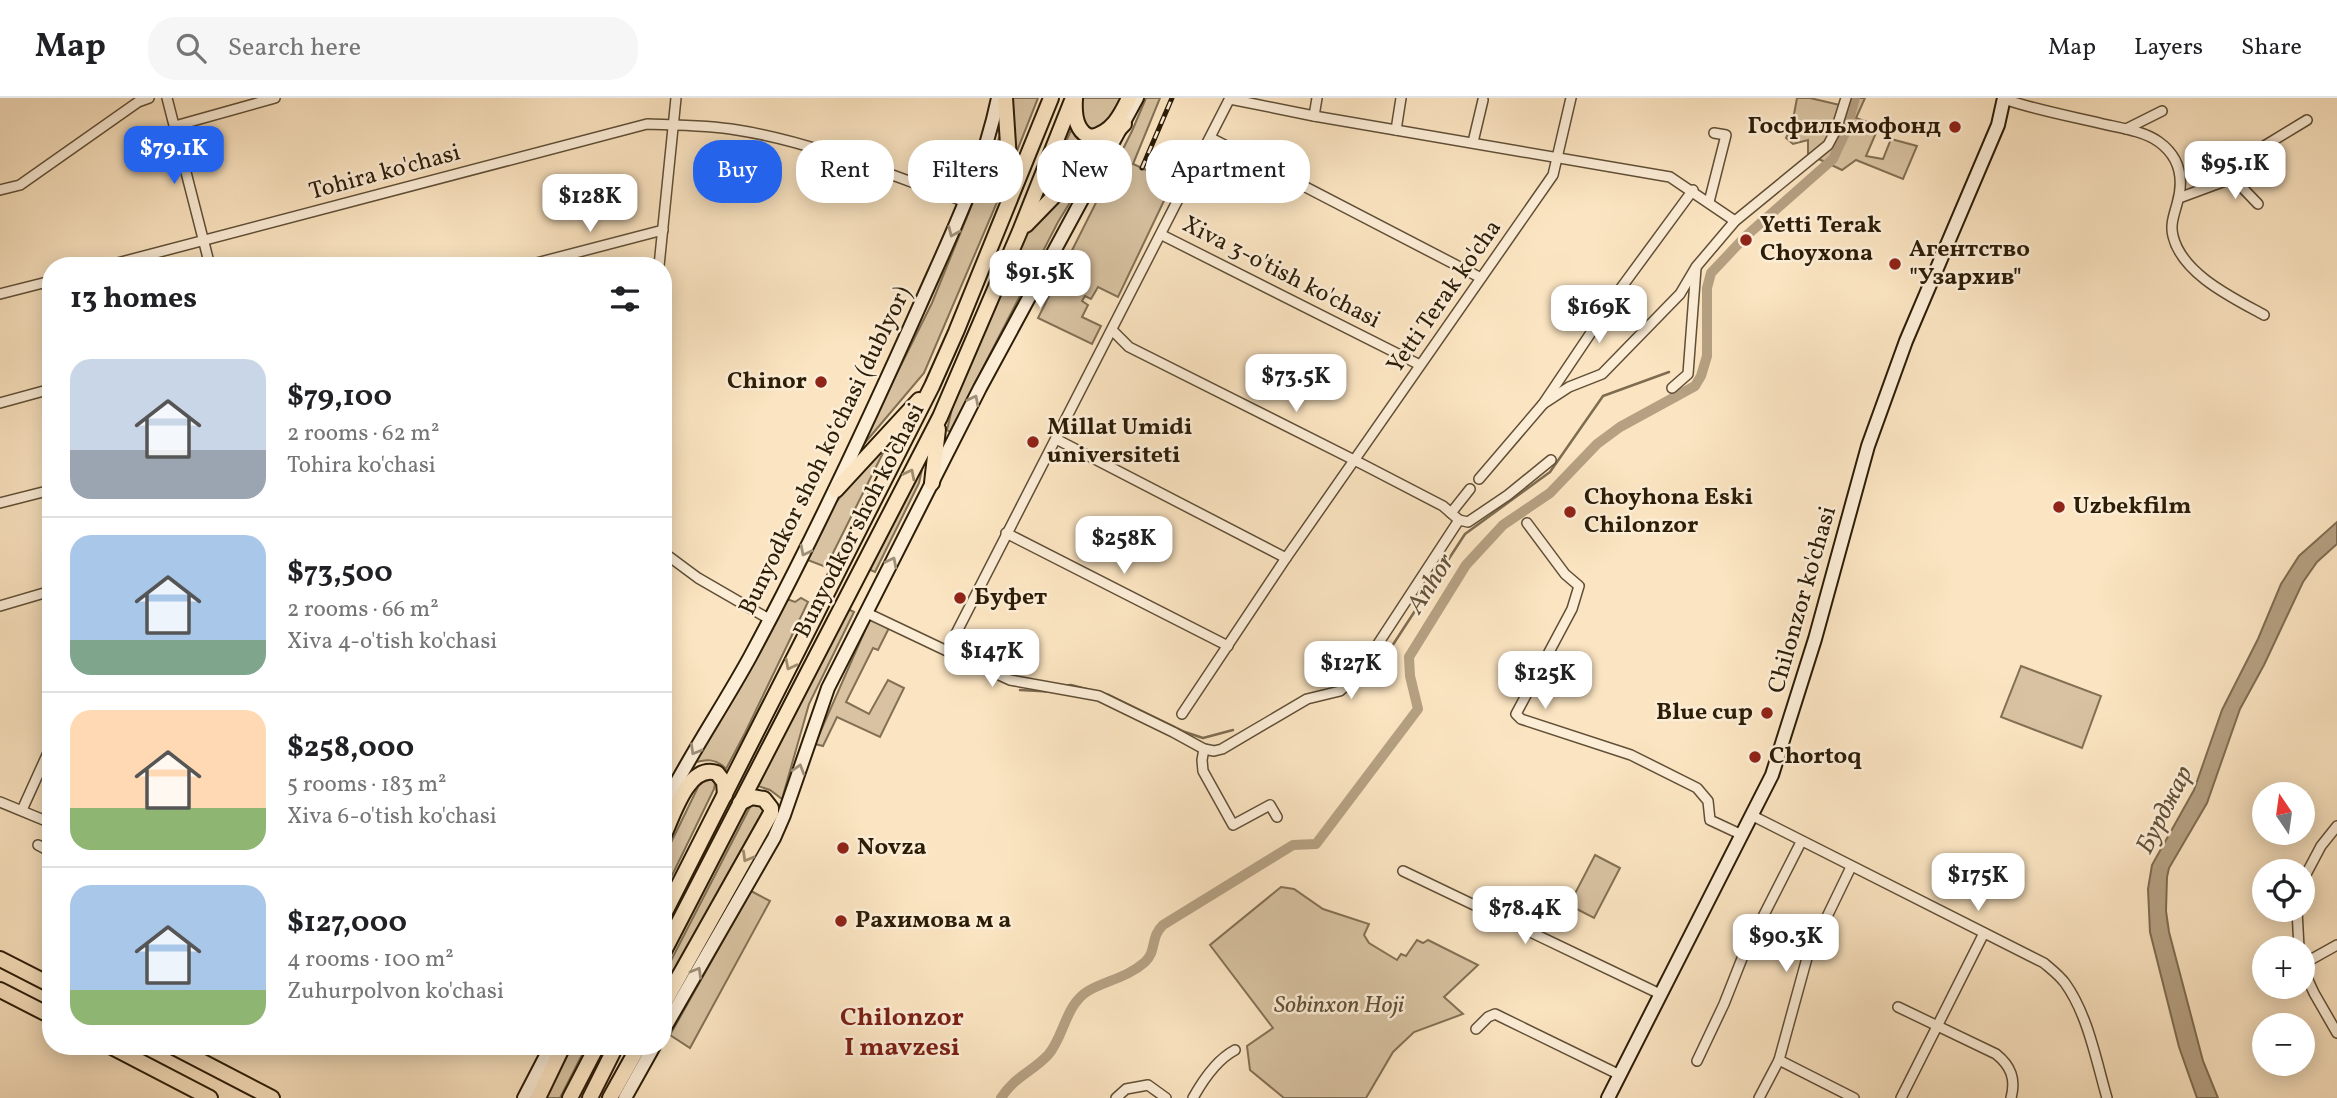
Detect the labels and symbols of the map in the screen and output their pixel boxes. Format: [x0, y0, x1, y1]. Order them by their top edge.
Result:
place label: Госфильмофонд [1748, 110, 1941, 144]
marker: Госфильмофонд [1947, 119, 1963, 135]
pin: $79.1K [117, 126, 231, 186]
street label: Tohira ko'chasi [306, 136, 464, 210]
pin: $95.1K [2178, 141, 2292, 201]
pin: $128K [541, 174, 639, 234]
street label: Xiva 3-o'tish ko'chasi [1176, 208, 1386, 338]
place label: Yetti Terak Choyxona [1760, 209, 1882, 271]
street label: Yetti Terak ko'cha [1379, 213, 1511, 381]
one-way arrow [947, 225, 961, 237]
marker: Yetti Terak Choyxona [1738, 232, 1754, 248]
place label: Агентство "Узархив" [1909, 233, 2030, 295]
pin: $91.5K [983, 250, 1097, 310]
marker: Агентство "Узархив" [1887, 256, 1903, 272]
street label: Bunyodkor shoh koʻchasi (dublyor) [731, 281, 921, 621]
pin: $169K [1550, 286, 1648, 345]
pin: $73.5K [1239, 354, 1353, 414]
place label: Chinor [727, 365, 807, 399]
marker: Chinor [813, 374, 829, 390]
one-way arrow [965, 395, 979, 407]
street label: Bunyodkor shoh ko'chasi [786, 398, 934, 644]
place label: Millat Umidi universiteti [1047, 411, 1192, 473]
marker: Millat Umidi universiteti [1025, 434, 1041, 450]
one-way arrow [902, 469, 916, 481]
place label: Choyhona Eski Chilonzor [1584, 481, 1753, 543]
place label: Uzbekfilm [2073, 490, 2192, 524]
marker: Uzbekfilm [2051, 499, 2067, 515]
street label: Chilonzor ko'chasi [1760, 503, 1846, 697]
marker: Choyhona Eski Chilonzor [1562, 504, 1578, 520]
pin: $258K [1075, 517, 1173, 576]
one-way arrow [799, 544, 813, 556]
water label: Anhor [1398, 547, 1464, 622]
one-way arrow [883, 557, 897, 569]
place label: Буфет [974, 581, 1047, 615]
marker: Буфет [952, 590, 968, 606]
pin: $147K [943, 630, 1041, 689]
pin: $127K [1302, 642, 1400, 701]
pin: $125K [1496, 652, 1594, 711]
one-way arrow [785, 658, 799, 670]
place label: Blue cup [1656, 696, 1753, 730]
marker: Blue cup [1759, 705, 1775, 721]
place label: Chortoq [1769, 740, 1862, 774]
one-way arrow [690, 742, 703, 755]
marker: Chortoq [1747, 749, 1763, 765]
water label: Бурджар [2128, 760, 2202, 860]
one-way arrow [791, 764, 805, 776]
north arrow [2252, 782, 2315, 845]
place label: Novza [857, 831, 927, 865]
marker: Novza [835, 840, 851, 856]
one-way arrow [742, 849, 755, 862]
pin: $175K [1929, 854, 2027, 913]
pin: $78.4K [1468, 886, 1582, 946]
place label: Рахимова м а [855, 904, 1011, 938]
marker: Рахимова м а [833, 913, 849, 929]
pin: $90.3K [1729, 914, 1843, 974]
one-way arrow [689, 967, 702, 979]
park label: Sobinxon Hoji [1274, 989, 1405, 1023]
district label: Chilonzor I mavzesi [840, 1000, 964, 1066]

